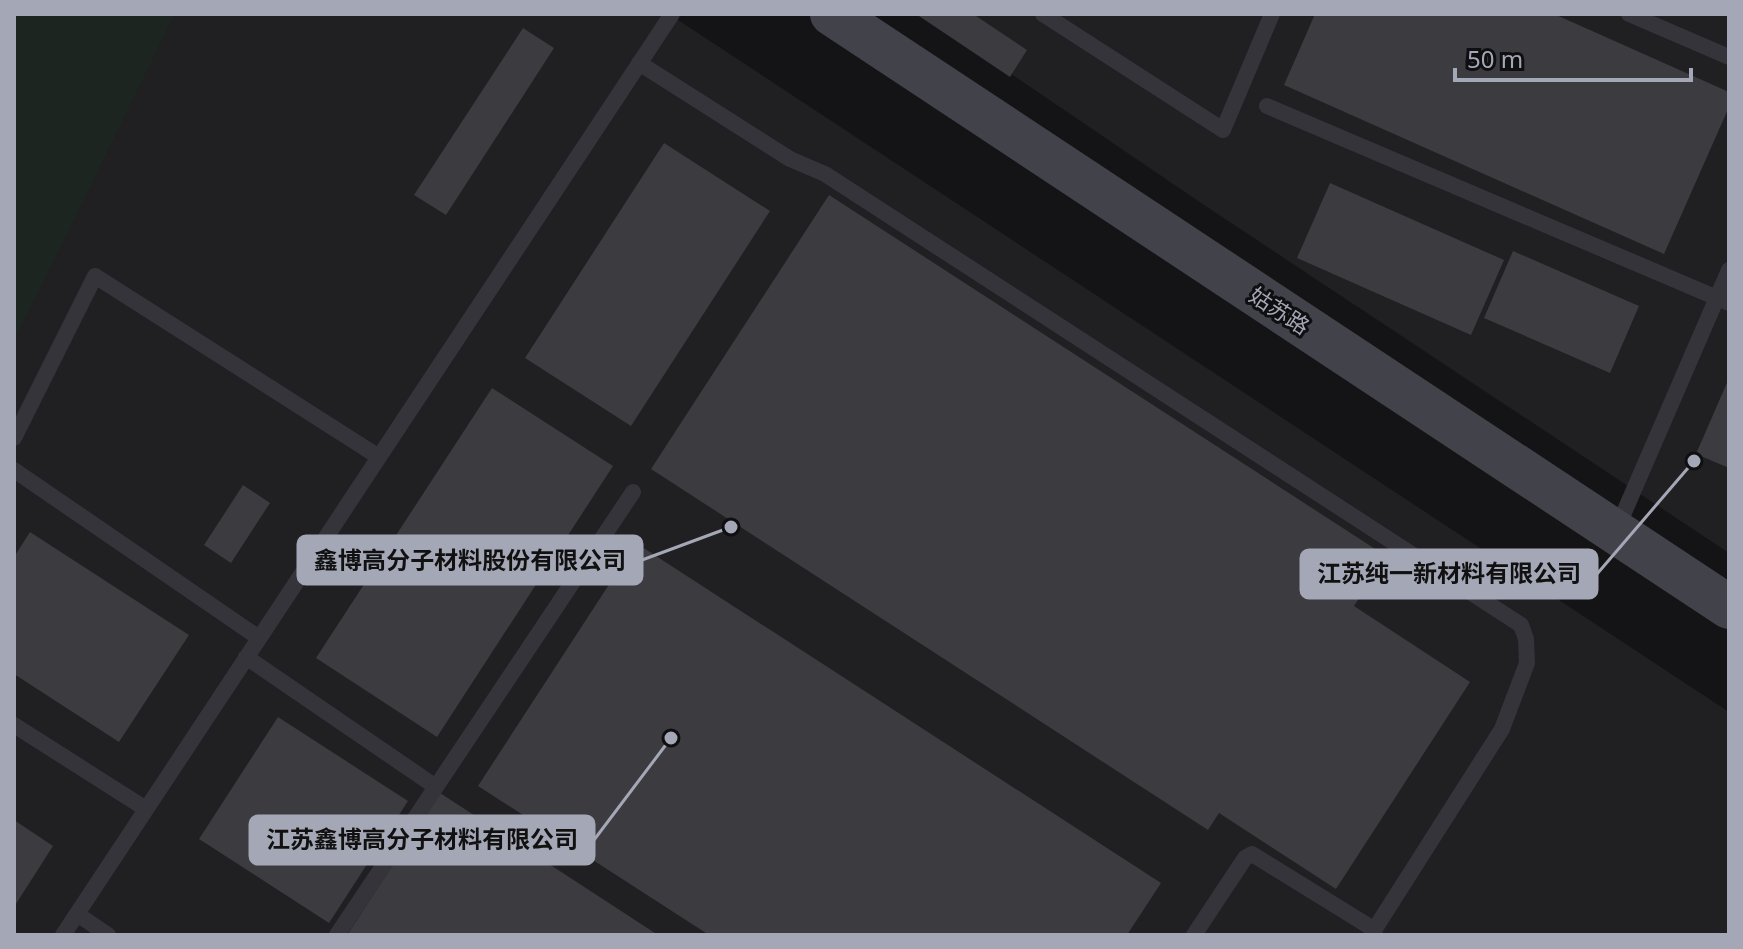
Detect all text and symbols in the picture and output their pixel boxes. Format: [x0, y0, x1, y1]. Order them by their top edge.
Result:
scale bar [1455, 32, 1691, 82]
text: 50 m [1467, 42, 1523, 75]
street label: 姑苏路 [1244, 279, 1316, 341]
callout: 鑫博高分子材料股份有限公司 [298, 536, 642, 584]
text: 鑫博高分子材料股份有限公司 [314, 543, 626, 576]
callout: 江苏纯一新材料有限公司 [1301, 550, 1597, 598]
text: 江苏纯一新材料有限公司 [1317, 556, 1581, 589]
callout: 江苏鑫博高分子材料有限公司 [250, 816, 594, 864]
text: 江苏鑫博高分子材料有限公司 [266, 822, 578, 855]

